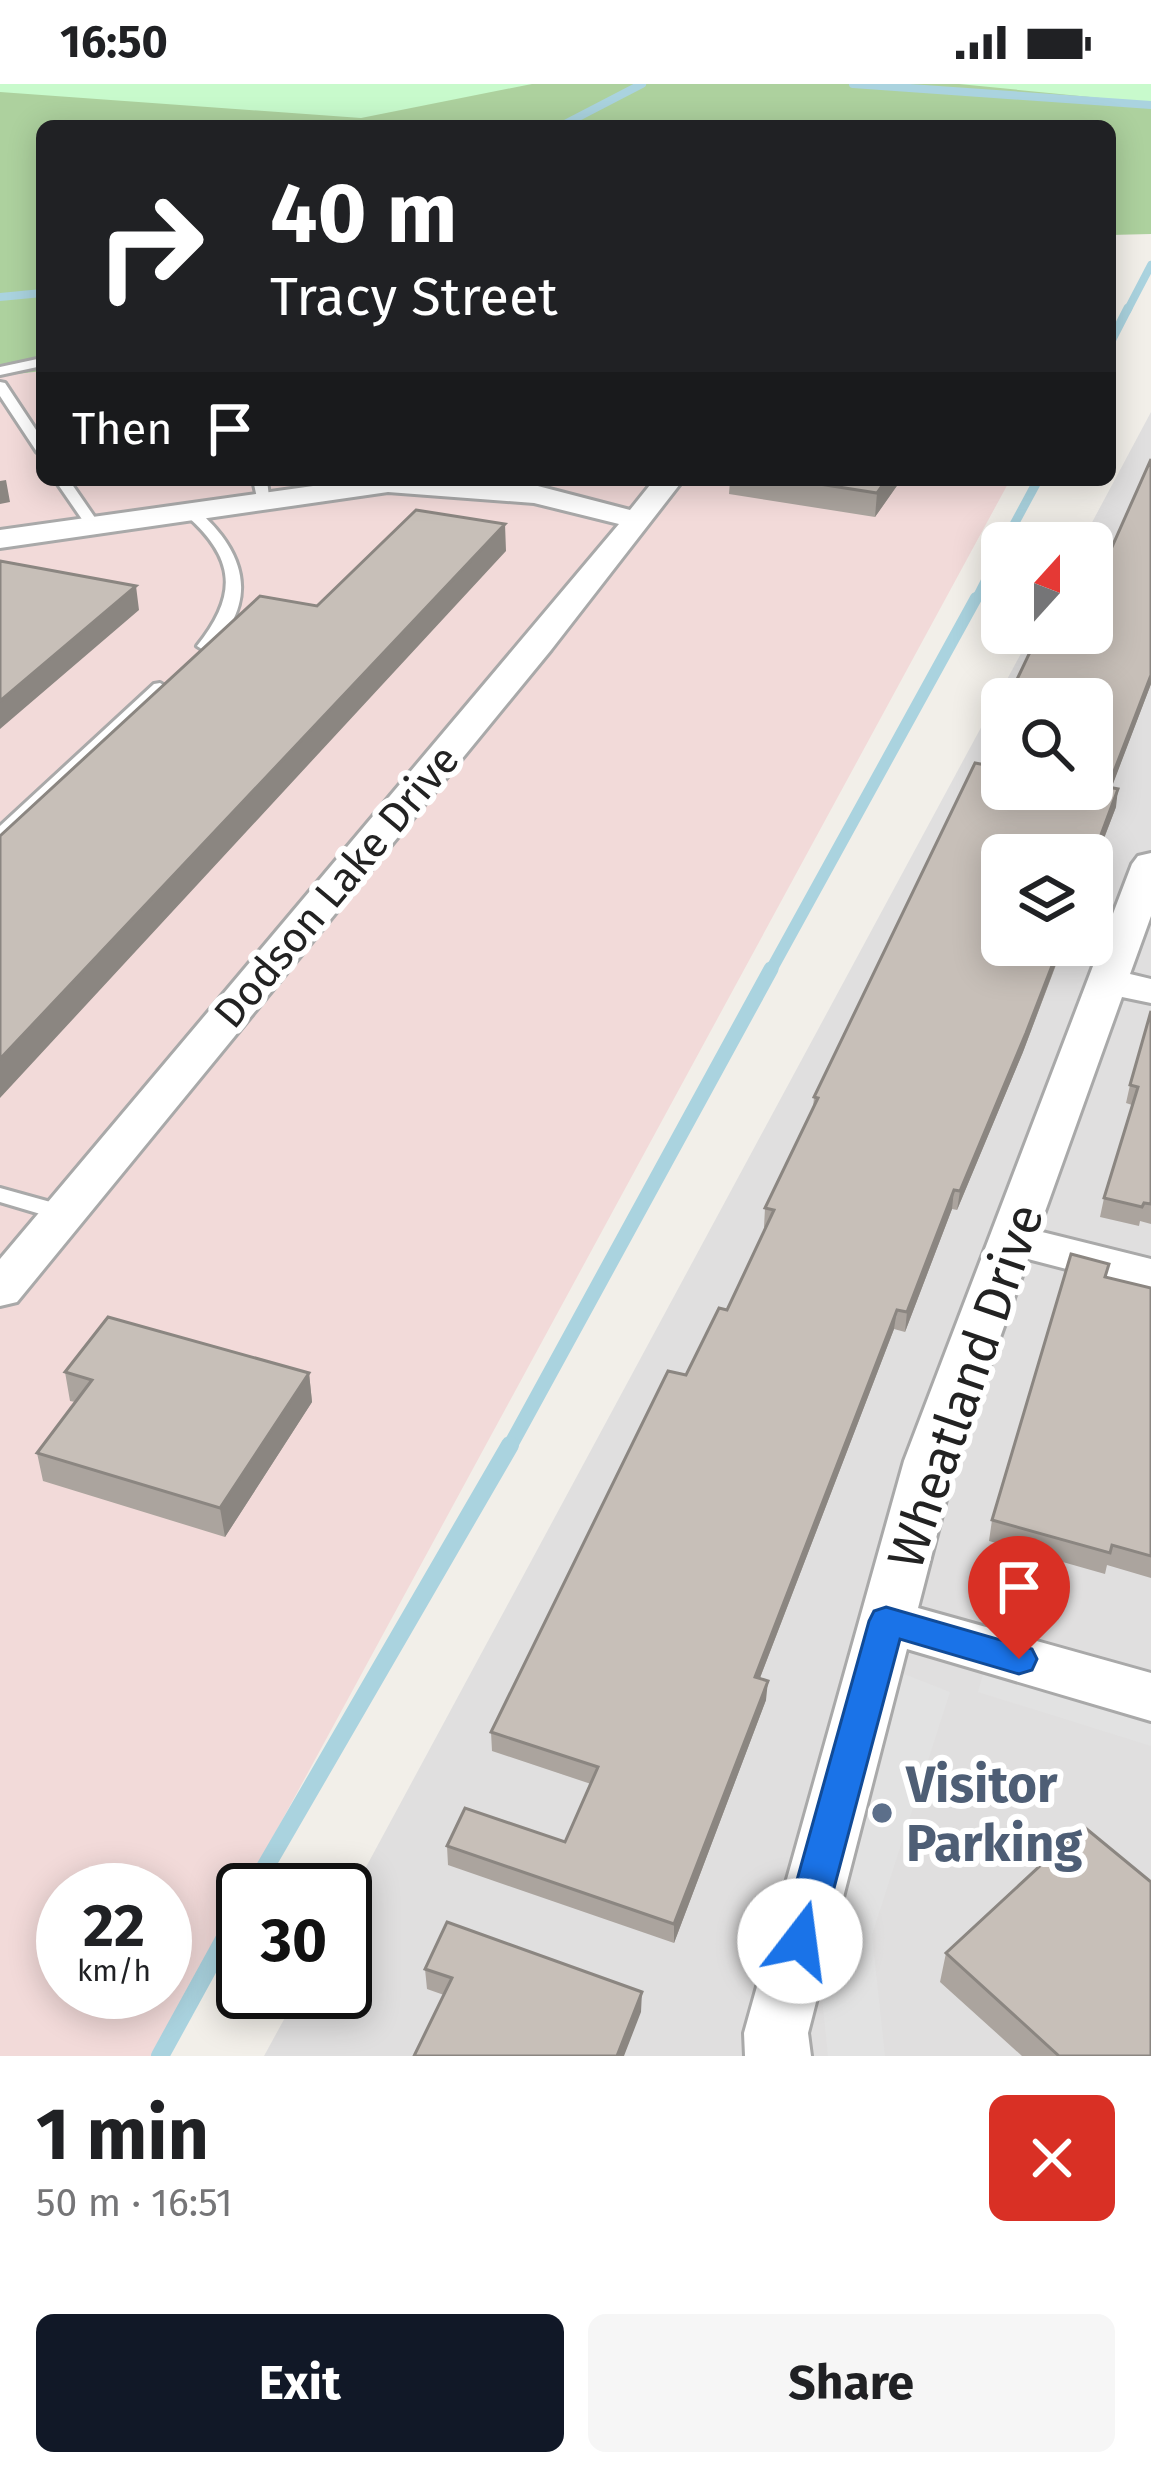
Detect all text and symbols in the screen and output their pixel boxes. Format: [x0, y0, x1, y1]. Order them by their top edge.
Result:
text: 16:50 [60, 15, 168, 69]
text: 40 m [270, 163, 458, 264]
icon: right [72, 168, 228, 324]
text: Tracy Street [270, 265, 558, 329]
icon: arrive [197, 396, 263, 462]
text: Then [72, 402, 173, 456]
north arrow [981, 522, 1113, 654]
map controls [981, 522, 1113, 966]
button: search [981, 678, 1113, 810]
street label: Dodson Lake Drive [204, 735, 470, 1038]
button: layers [981, 834, 1113, 966]
street label: Wheatland Drive [875, 1196, 1057, 1576]
pin [968, 1536, 1070, 1659]
icon: arrive [986, 1554, 1052, 1620]
place label: Visitor Parking [905, 1754, 1083, 1875]
marker: Visitor Parking [869, 1800, 895, 1826]
speed limit sign: 30 [216, 1863, 372, 2019]
position arrow [737, 1878, 863, 2004]
text: 22 [83, 1890, 145, 1962]
text: km/h [77, 1953, 151, 1989]
text: 1 min [36, 2092, 209, 2178]
button: close [989, 2095, 1115, 2221]
text: 50 m · 16:51 [36, 2180, 233, 2226]
button: Exit [36, 2314, 564, 2452]
button: Share [588, 2314, 1115, 2452]

